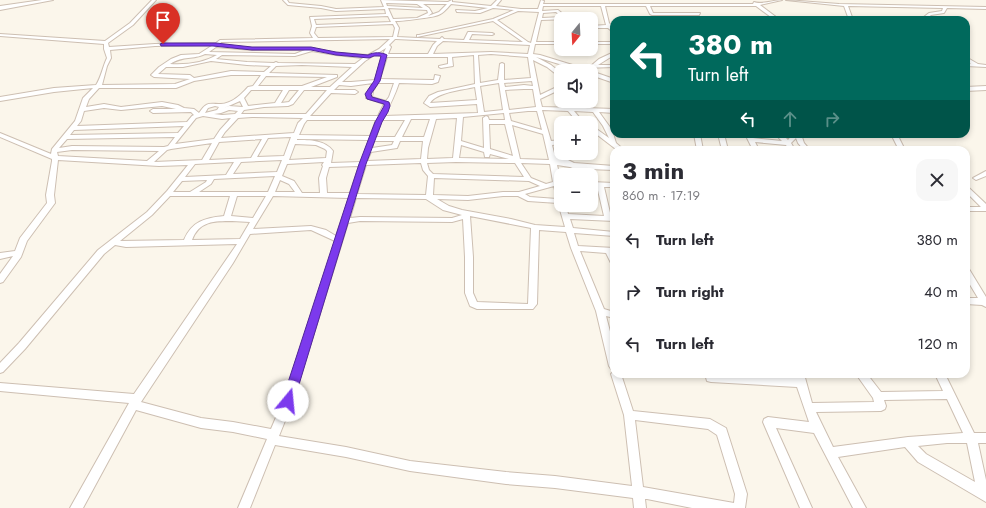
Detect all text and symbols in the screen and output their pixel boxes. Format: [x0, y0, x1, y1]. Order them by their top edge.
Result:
pin [146, 3, 180, 44]
icon: arrive [152, 9, 174, 31]
north arrow [554, 12, 598, 56]
map controls [554, 12, 598, 212]
text: 380 m [688, 24, 773, 65]
icon: left [622, 32, 674, 84]
text: Turn left [688, 62, 748, 88]
button: sound [554, 64, 598, 108]
icon: left [737, 108, 759, 130]
icon: ahead [779, 108, 801, 130]
icon: right [821, 108, 843, 130]
button: + [554, 116, 598, 160]
text: 3 min [622, 153, 684, 188]
button: close [916, 159, 958, 201]
button: − [554, 168, 598, 212]
text: 860 m · 17:19 [622, 186, 700, 205]
icon: left [622, 229, 644, 251]
text: Turn left [656, 229, 714, 251]
text: 380 m [916, 229, 958, 251]
icon: right [622, 281, 644, 303]
text: Turn right [656, 281, 724, 303]
text: 40 m [924, 281, 958, 303]
icon: left [622, 333, 644, 355]
text: Turn left [656, 333, 714, 355]
text: 120 m [918, 333, 958, 355]
position arrow [267, 380, 309, 422]

